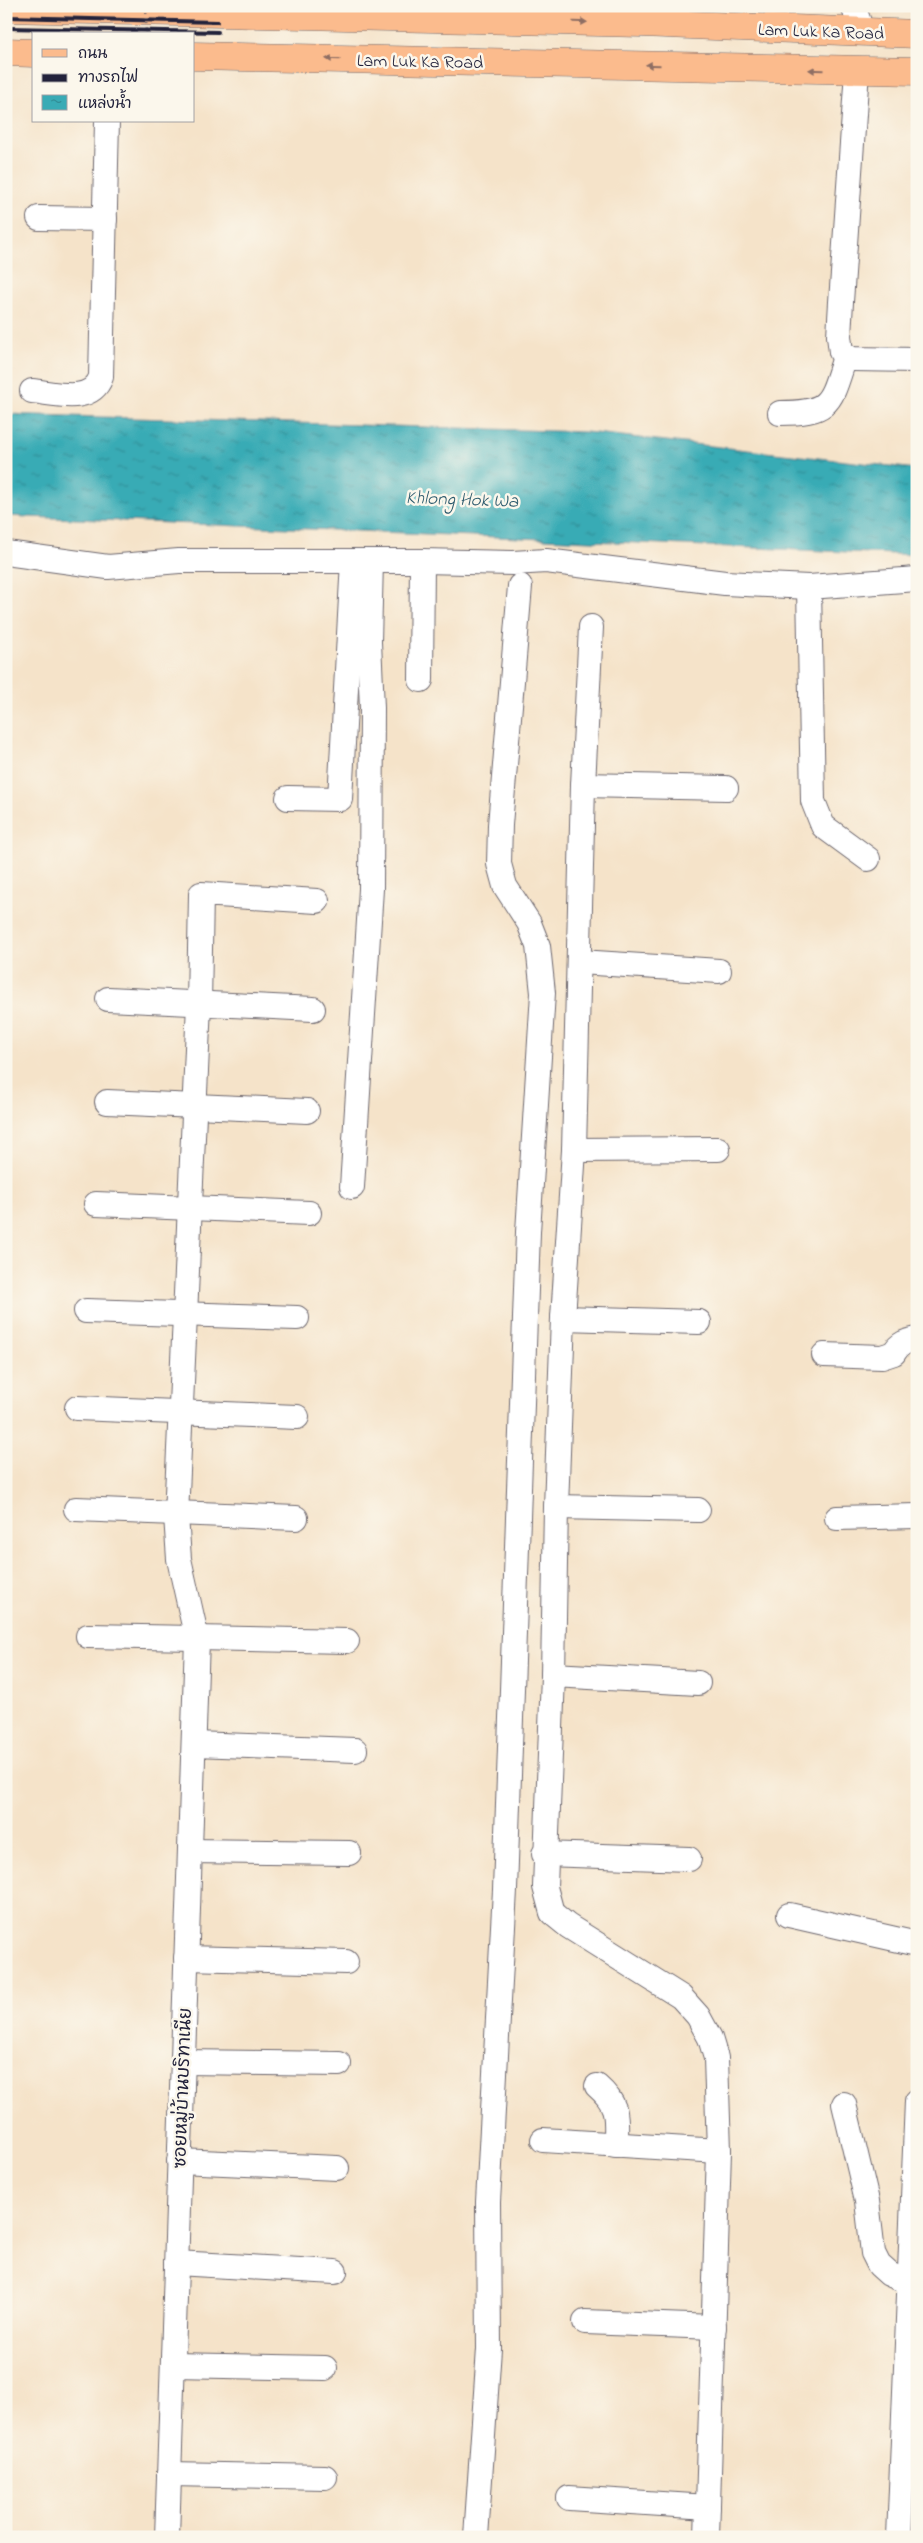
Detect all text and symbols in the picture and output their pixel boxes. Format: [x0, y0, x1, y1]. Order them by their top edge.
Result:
one-way arrow [572, 18, 588, 26]
street label: Lam Luk Ka Road [757, 18, 884, 48]
legend [32, 32, 195, 122]
text: ถนน [78, 43, 107, 65]
street label: Lam Luk Ka Road [357, 49, 483, 77]
one-way arrow [325, 55, 341, 63]
one-way arrow [645, 61, 661, 69]
one-way arrow [807, 65, 823, 73]
text: ทางรถไฟ [78, 67, 138, 89]
text: แหล่งน้ำ [78, 89, 132, 115]
water label: Khlong Hok Wa [405, 485, 519, 517]
street label: ซอยหมู่บ้านบริทาเนีย [167, 2007, 200, 2169]

